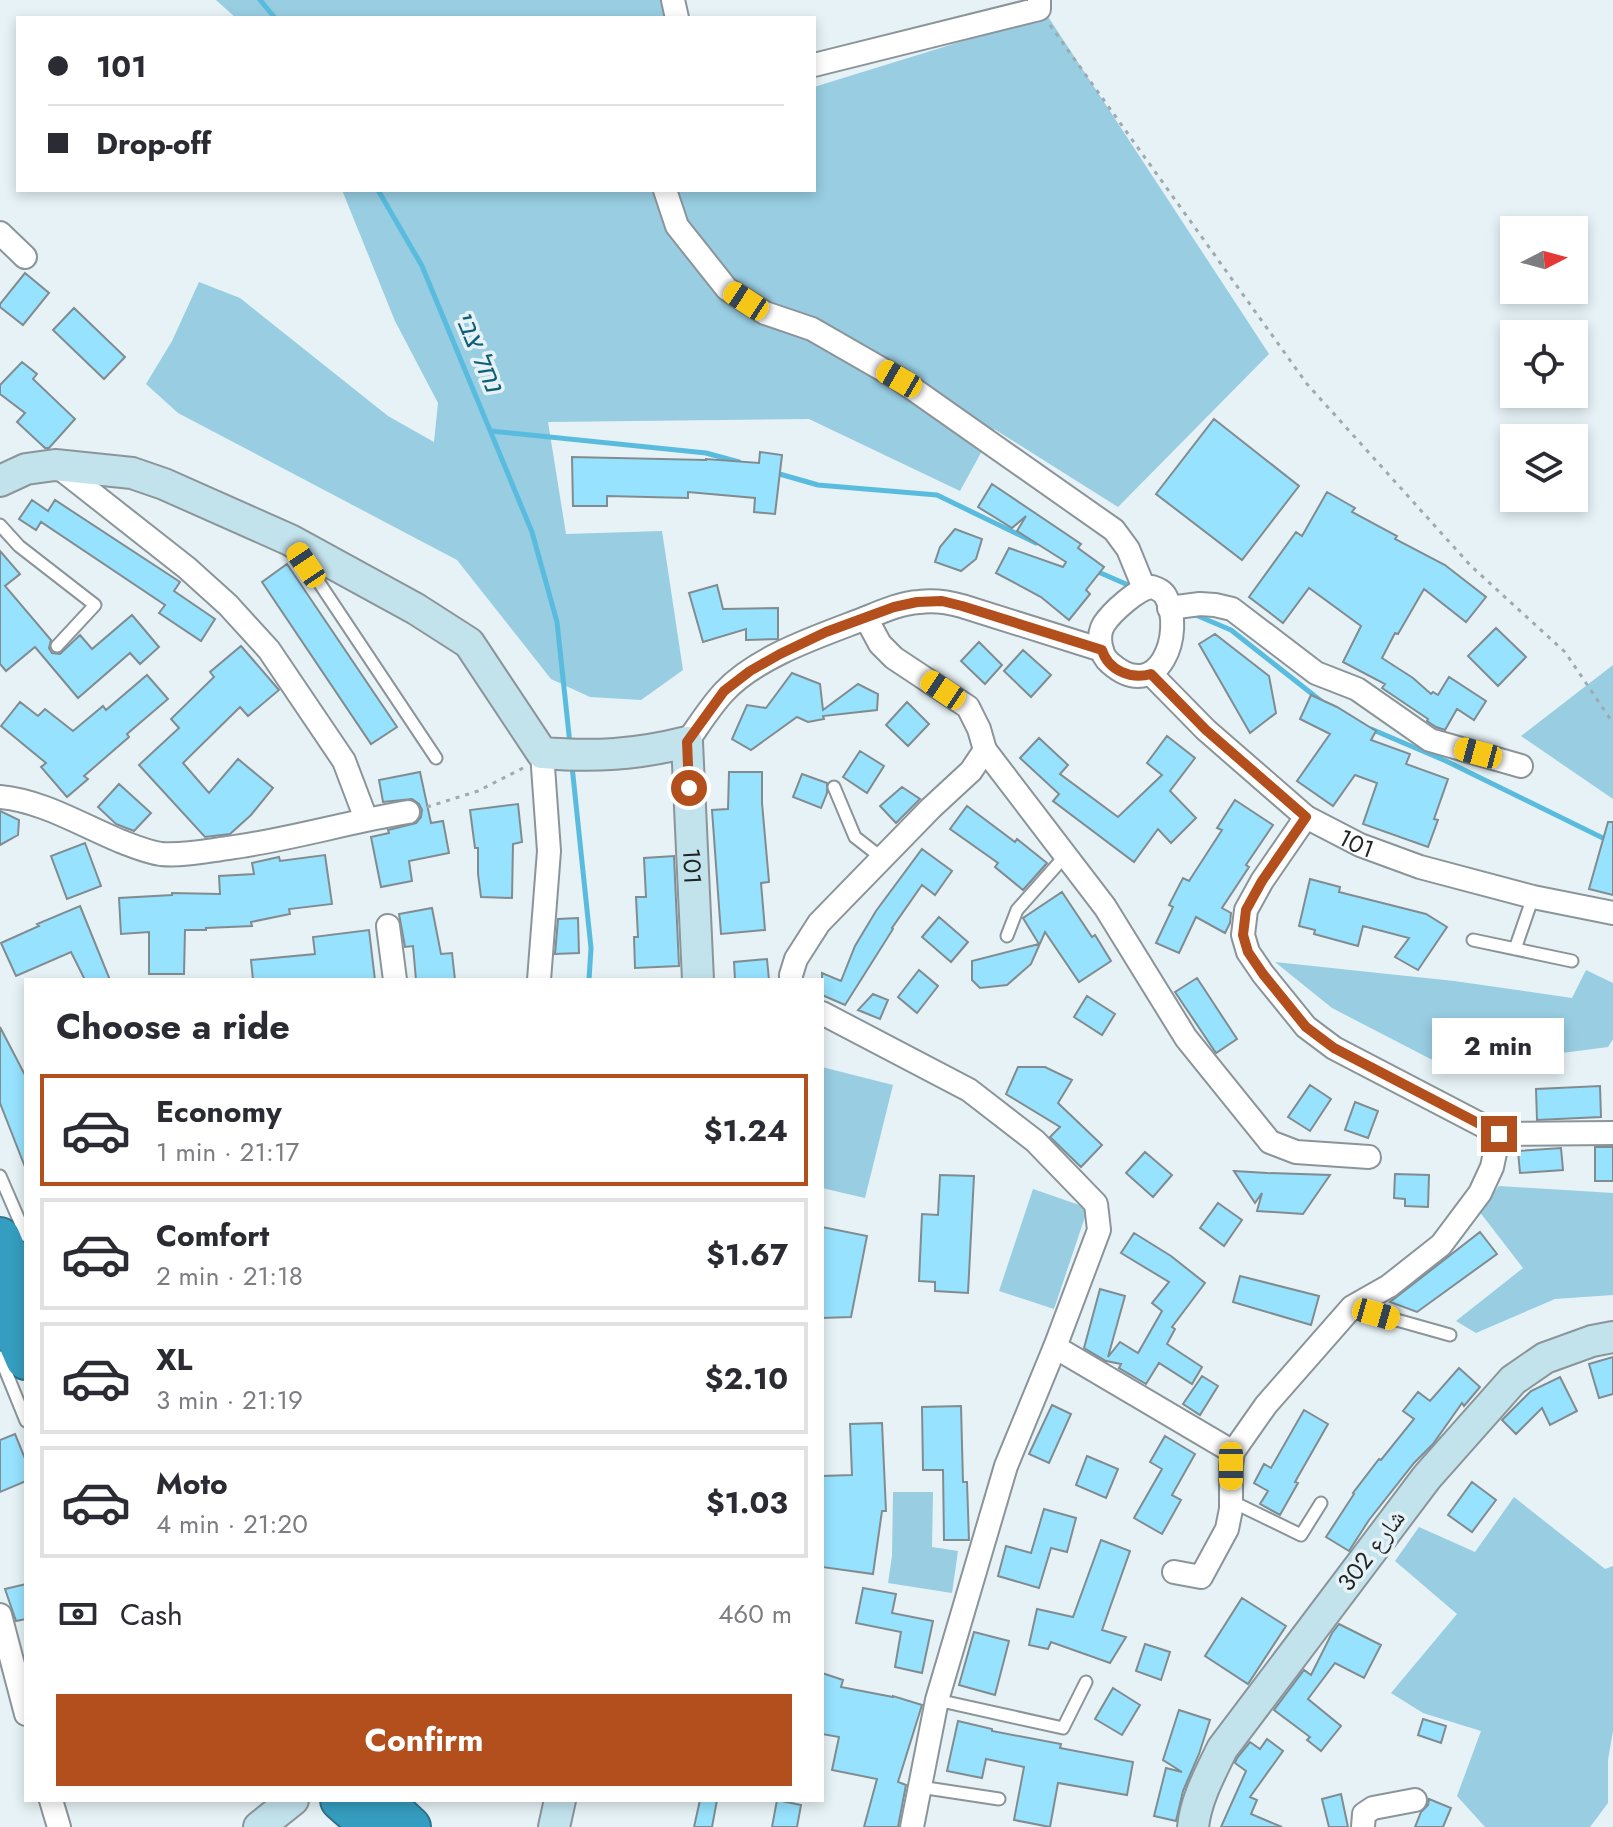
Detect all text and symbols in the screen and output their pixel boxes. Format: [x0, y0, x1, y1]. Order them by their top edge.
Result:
text: 101 [96, 45, 146, 88]
text: Drop-off [96, 122, 211, 165]
north arrow [1500, 216, 1588, 304]
map controls [1500, 216, 1588, 512]
car [719, 278, 773, 324]
water label: נחל צבי [445, 305, 514, 399]
button: locate [1500, 320, 1588, 408]
car [872, 357, 926, 401]
button: layers [1500, 424, 1588, 512]
car [283, 538, 329, 592]
car [916, 667, 970, 713]
car [1452, 735, 1504, 771]
route start [671, 770, 707, 806]
street label: 101 [1333, 819, 1379, 866]
street label: 101 [674, 847, 711, 885]
text: Choose a ride [56, 1000, 290, 1052]
callout: 2 min [1433, 1018, 1565, 1074]
text: 2 min [1464, 1027, 1532, 1065]
text: Economy [156, 1090, 282, 1133]
icon: car [60, 1094, 132, 1166]
text: $1.24 [704, 1109, 788, 1152]
route end [1481, 1116, 1517, 1152]
text: 1 min · 21:17 [156, 1133, 299, 1171]
text: Comfort [156, 1214, 269, 1257]
icon: car [60, 1218, 132, 1290]
text: $1.67 [706, 1233, 788, 1276]
text: 2 min · 21:18 [156, 1257, 303, 1295]
car [1350, 1296, 1402, 1332]
text: XL [156, 1338, 192, 1381]
icon: car [60, 1342, 132, 1414]
text: $2.10 [705, 1357, 788, 1400]
text: 3 min · 21:19 [156, 1381, 303, 1419]
car [1219, 1442, 1243, 1490]
text: Moto [156, 1462, 228, 1505]
icon: car [60, 1466, 132, 1538]
text: $1.03 [706, 1481, 788, 1524]
street label: شارع 302 [1329, 1502, 1413, 1598]
text: 4 min · 21:20 [156, 1505, 308, 1543]
icon: cash [56, 1592, 100, 1636]
text: Cash [120, 1593, 183, 1636]
text: 460 m [718, 1595, 792, 1633]
button: Confirm [56, 1694, 792, 1786]

